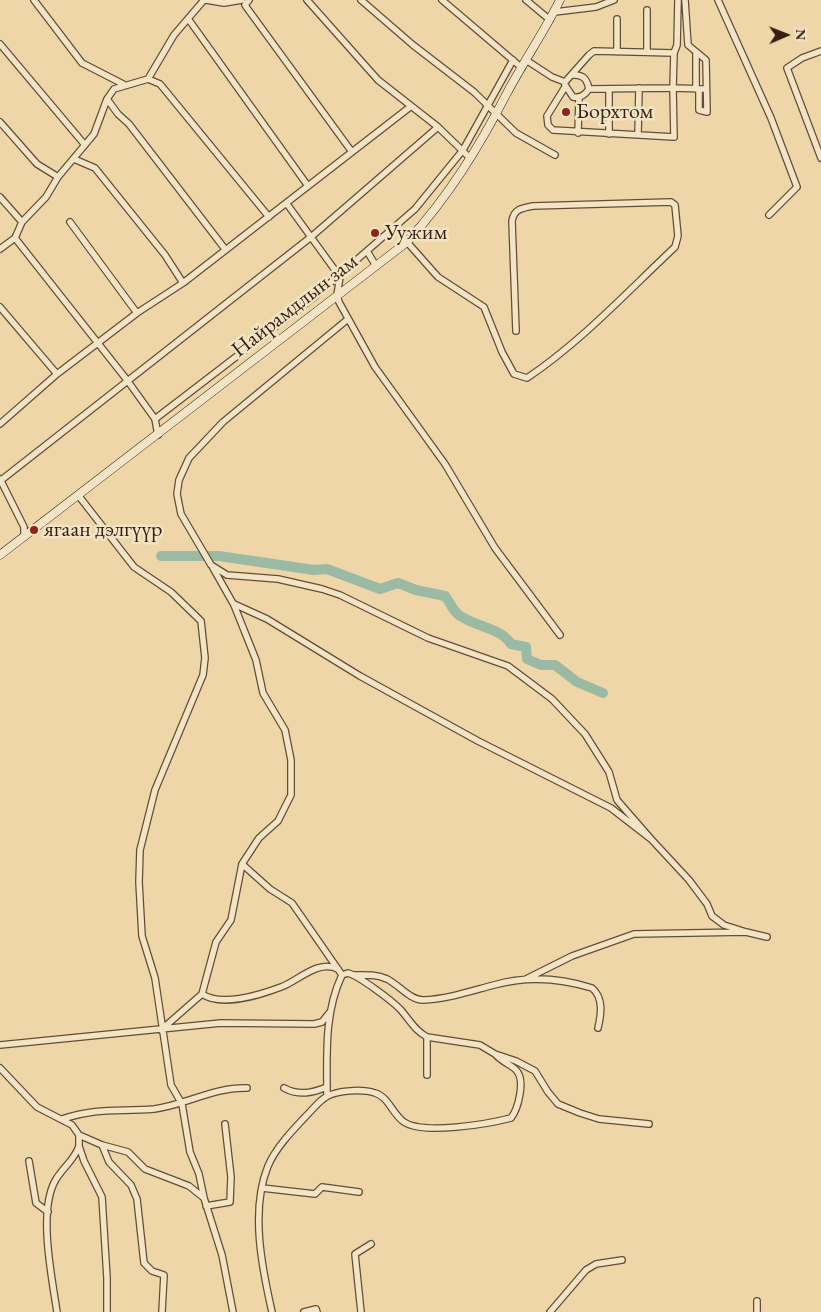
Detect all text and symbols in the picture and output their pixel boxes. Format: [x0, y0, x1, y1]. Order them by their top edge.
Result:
north arrow [761, 10, 811, 60]
text: N [792, 29, 810, 41]
place label: Борхтом [576, 99, 653, 125]
marker: Борхтом [560, 106, 572, 118]
place label: Уужим [385, 220, 447, 246]
marker: Уужим [369, 227, 381, 239]
street label: Найрамдлын зам [227, 249, 363, 363]
place label: ягаан дэлгүүр [44, 517, 163, 543]
marker: ягаан дэлгүүр [28, 524, 40, 536]

